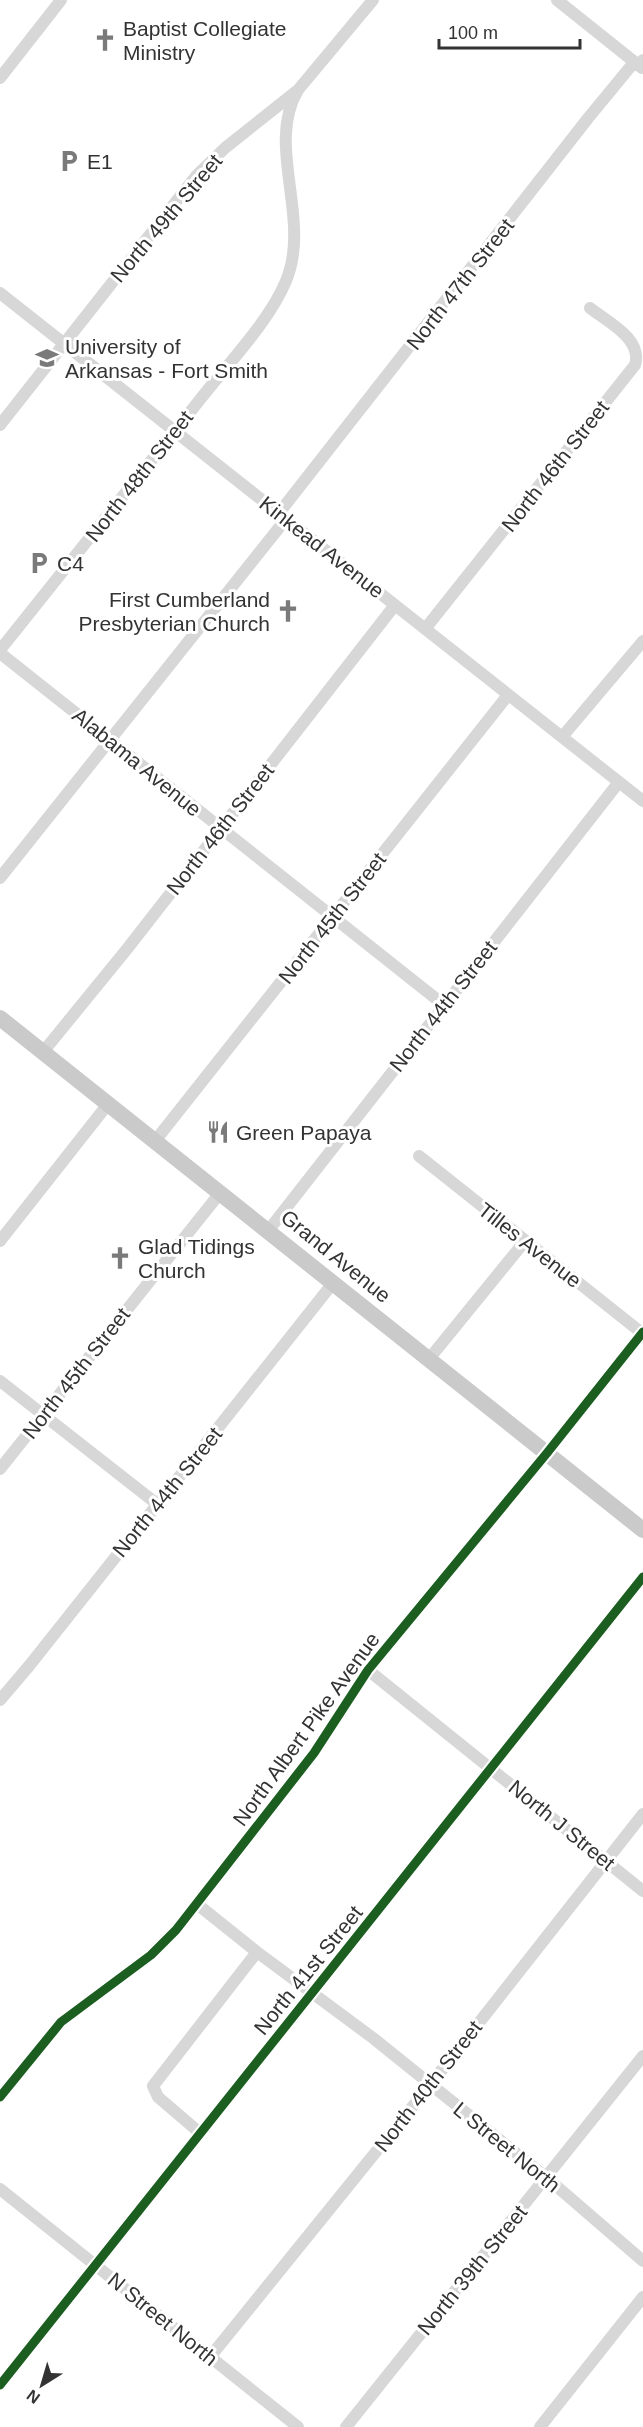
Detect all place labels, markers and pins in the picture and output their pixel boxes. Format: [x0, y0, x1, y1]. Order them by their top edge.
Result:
place label: Baptist Collegiate Ministry [123, 17, 286, 64]
church icon: Baptist Collegiate Ministry [92, 27, 118, 53]
parking icon: E1 [56, 148, 82, 174]
place label: E1 [87, 150, 113, 173]
place label: University of Arkansas - Fort Smith [65, 335, 268, 382]
school or university icon: University of Arkansas - Fort Smith [34, 345, 60, 371]
parking icon: C4 [26, 550, 52, 576]
place label: C4 [57, 552, 84, 575]
place label: First Cumberland Presbyterian Church [79, 588, 270, 635]
church icon: First Cumberland Presbyterian Church [275, 598, 301, 624]
restaurant icon: Green Papaya [205, 1119, 231, 1145]
place label: Green Papaya [236, 1121, 372, 1144]
place label: Glad Tidings Church [138, 1235, 255, 1282]
church icon: Glad Tidings Church [107, 1245, 133, 1271]

